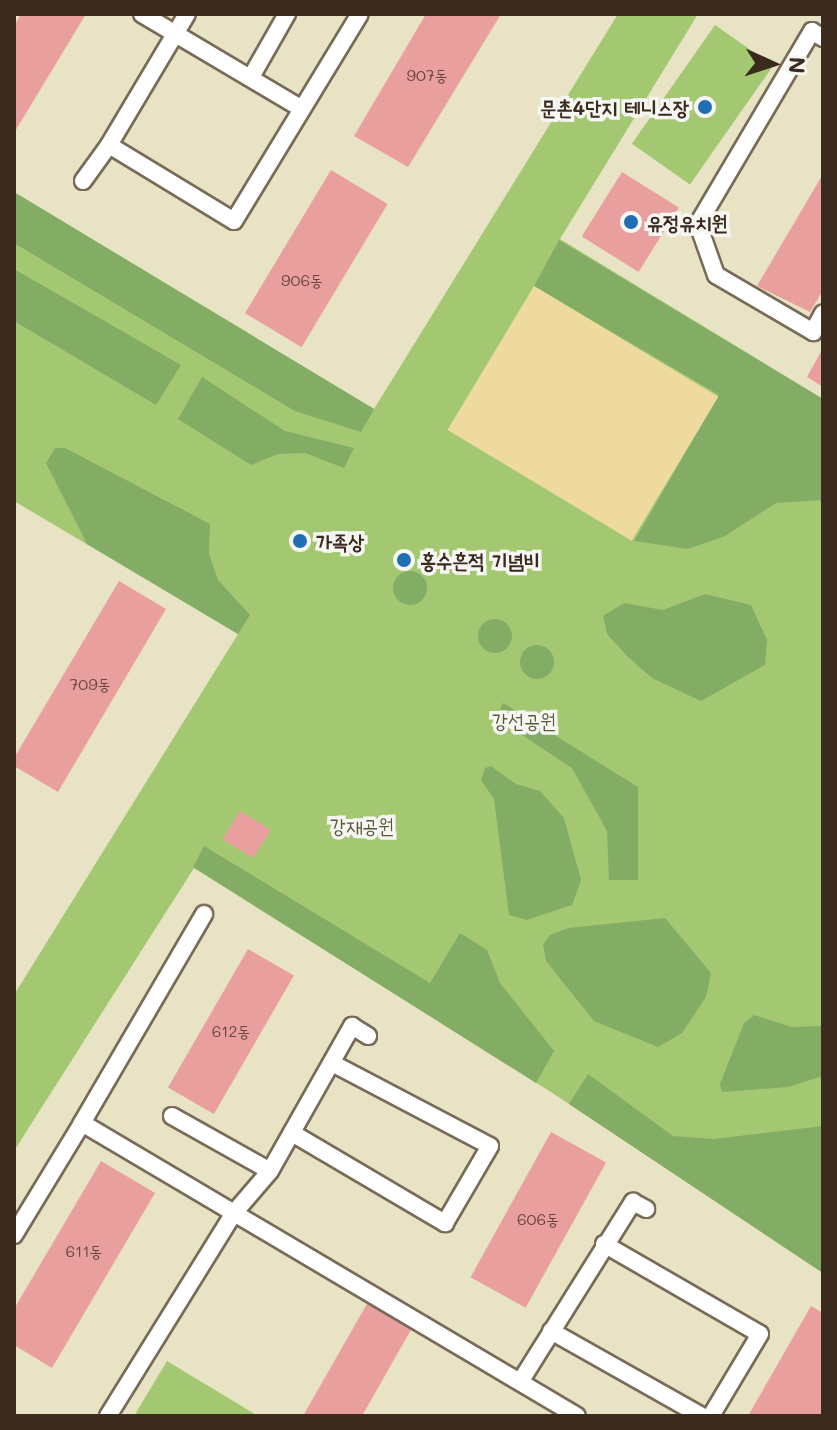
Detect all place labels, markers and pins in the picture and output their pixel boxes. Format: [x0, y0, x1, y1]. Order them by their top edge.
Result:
place label: 문촌4단지 테니스장 [540, 95, 689, 119]
marker: 문촌4단지 테니스장 [696, 98, 714, 116]
place label: 유정유치원 [647, 210, 727, 234]
marker: 유정유치원 [622, 213, 640, 231]
place label: 가족상 [316, 529, 364, 553]
marker: 가족상 [291, 532, 309, 550]
place label: 홍수흔적 기념비 [420, 548, 540, 572]
marker: 홍수흔적 기념비 [395, 551, 413, 569]

